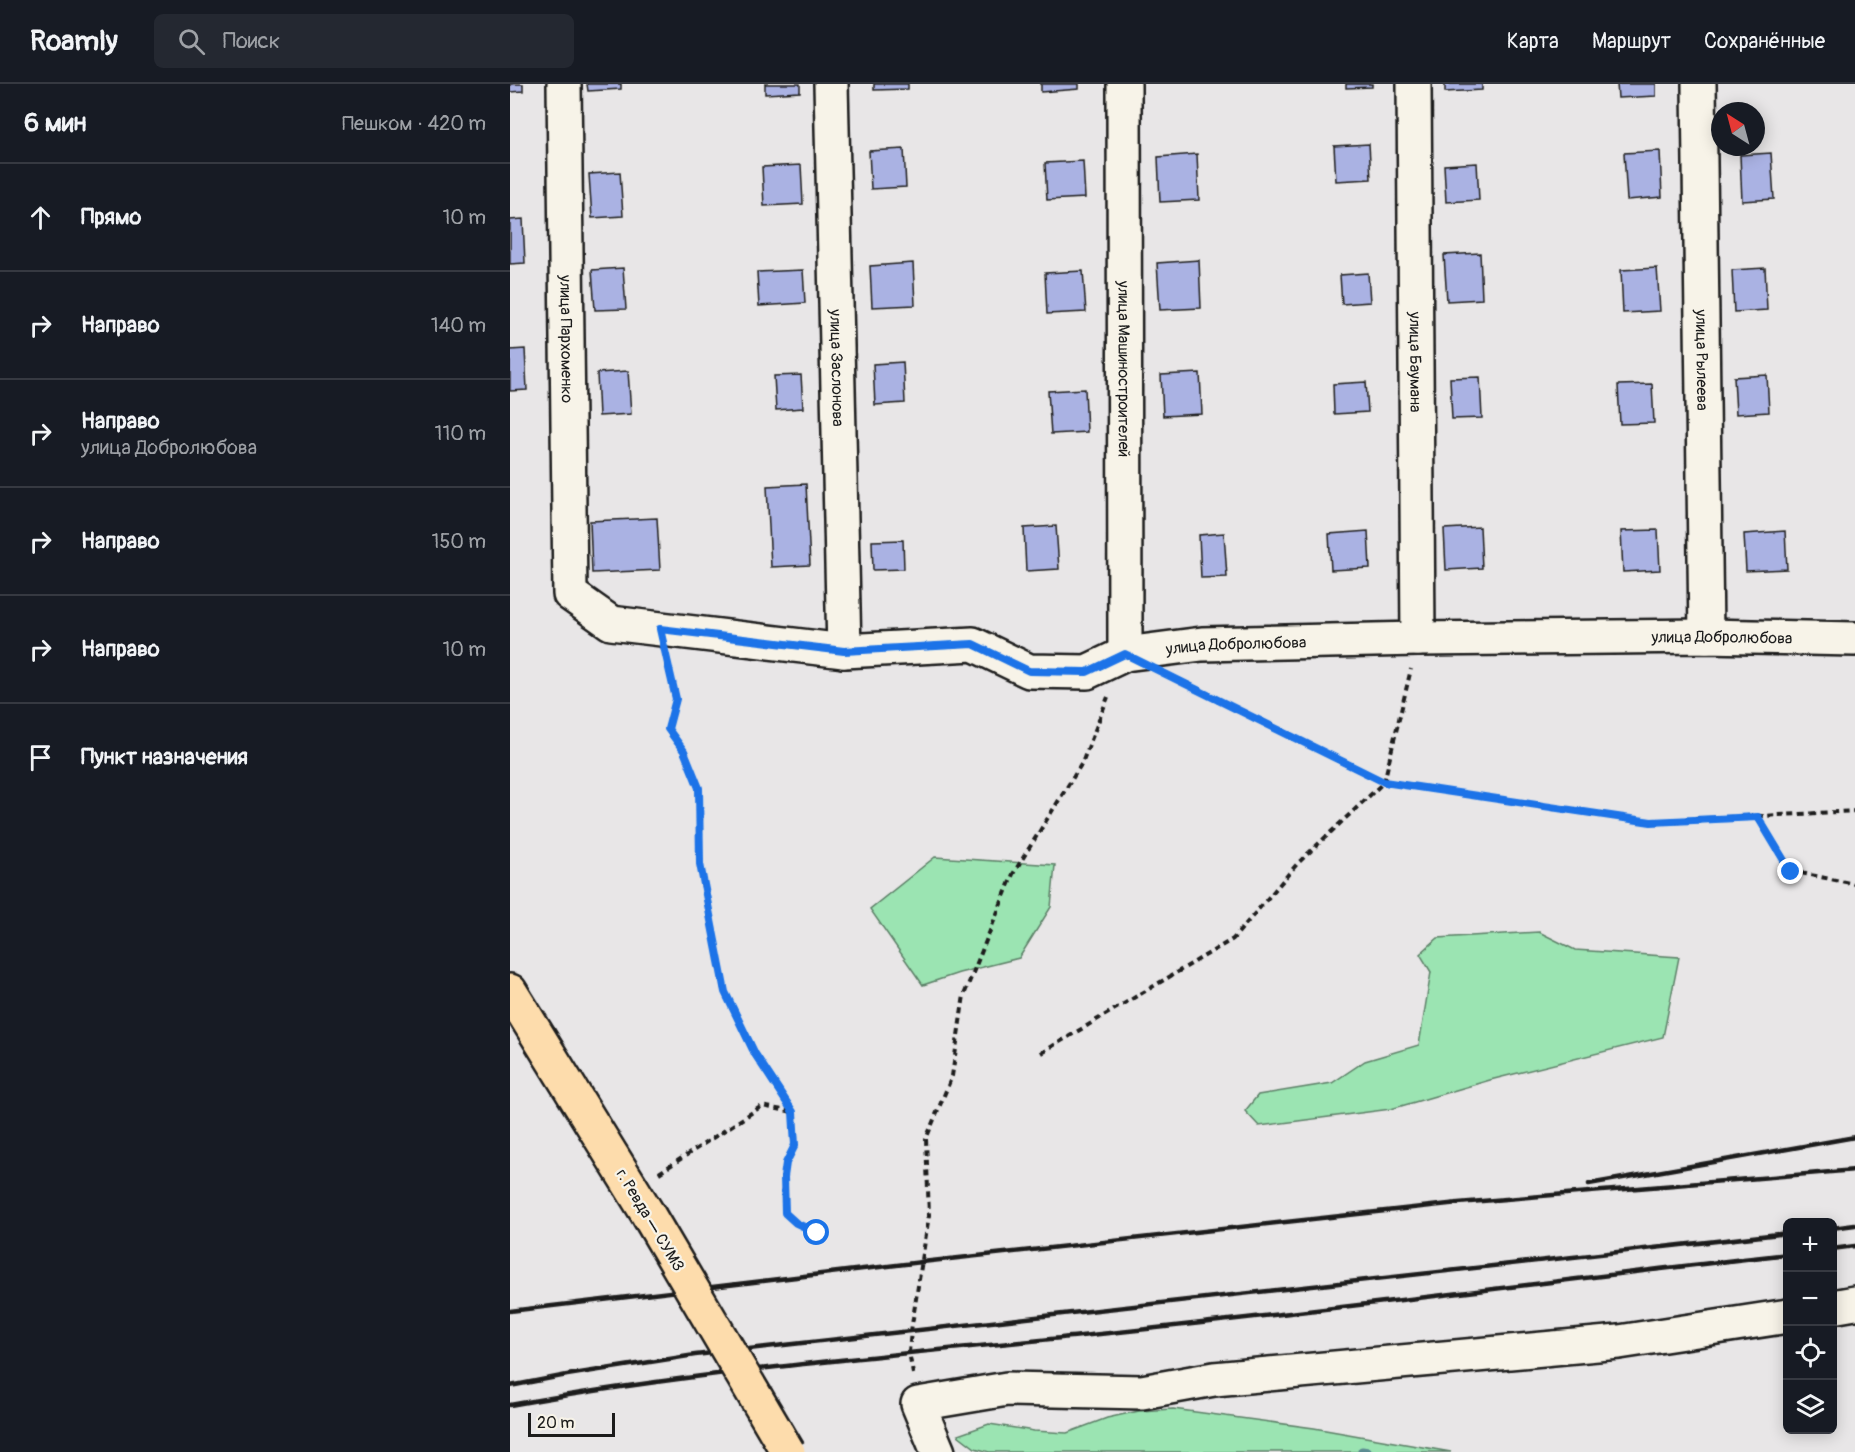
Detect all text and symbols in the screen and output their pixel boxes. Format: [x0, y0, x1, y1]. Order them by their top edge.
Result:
search box [154, 14, 574, 68]
text: Roamly [30, 24, 118, 59]
icon: search [175, 25, 208, 58]
text: Поиск [223, 27, 280, 55]
text: Карта [1507, 28, 1559, 55]
text: Маршрут [1592, 28, 1671, 55]
text: Сохранённые [1704, 28, 1825, 55]
north arrow [1711, 102, 1765, 156]
text: 6 мин [24, 107, 86, 139]
text: Пешком · 420 m [342, 111, 486, 136]
icon: ahead [24, 201, 57, 234]
text: Прямо [81, 203, 141, 231]
text: 10 m [442, 205, 486, 230]
street label: улица Пархоменко [555, 274, 577, 403]
street label: улица Машиностроителей [1113, 280, 1134, 457]
street label: улица Заслонова [825, 308, 848, 427]
street label: улица Рылеева [1691, 308, 1712, 411]
icon: right [24, 309, 57, 342]
text: Направо [81, 311, 160, 339]
street label: улица Баумана [1405, 311, 1425, 412]
text: 140 m [431, 313, 486, 338]
text: Направо [81, 407, 160, 435]
icon: right [24, 417, 57, 450]
text: 110 m [435, 421, 486, 446]
text: улица Добролюбова [81, 435, 257, 460]
icon: right [24, 525, 57, 558]
text: Направо [81, 527, 160, 555]
text: 150 m [432, 529, 486, 554]
street label: улица Добролюбова [1650, 627, 1793, 649]
icon: right [24, 633, 57, 666]
street label: улица Добролюбова [1164, 633, 1307, 660]
text: Направо [81, 635, 160, 663]
text: 10 m [442, 637, 486, 662]
icon: arrive [24, 741, 57, 774]
text: Пункт назначения [81, 743, 248, 771]
route end [1777, 858, 1803, 884]
street label: г. Ревда — СУМЗ [612, 1166, 688, 1275]
map controls [1783, 1218, 1837, 1434]
button: + [1783, 1218, 1837, 1272]
route start [803, 1219, 829, 1245]
button: − [1783, 1272, 1837, 1326]
button: locate [1783, 1326, 1837, 1380]
button: layers [1783, 1380, 1837, 1434]
scale bar [528, 1410, 615, 1438]
text: 20 m [537, 1413, 575, 1433]

